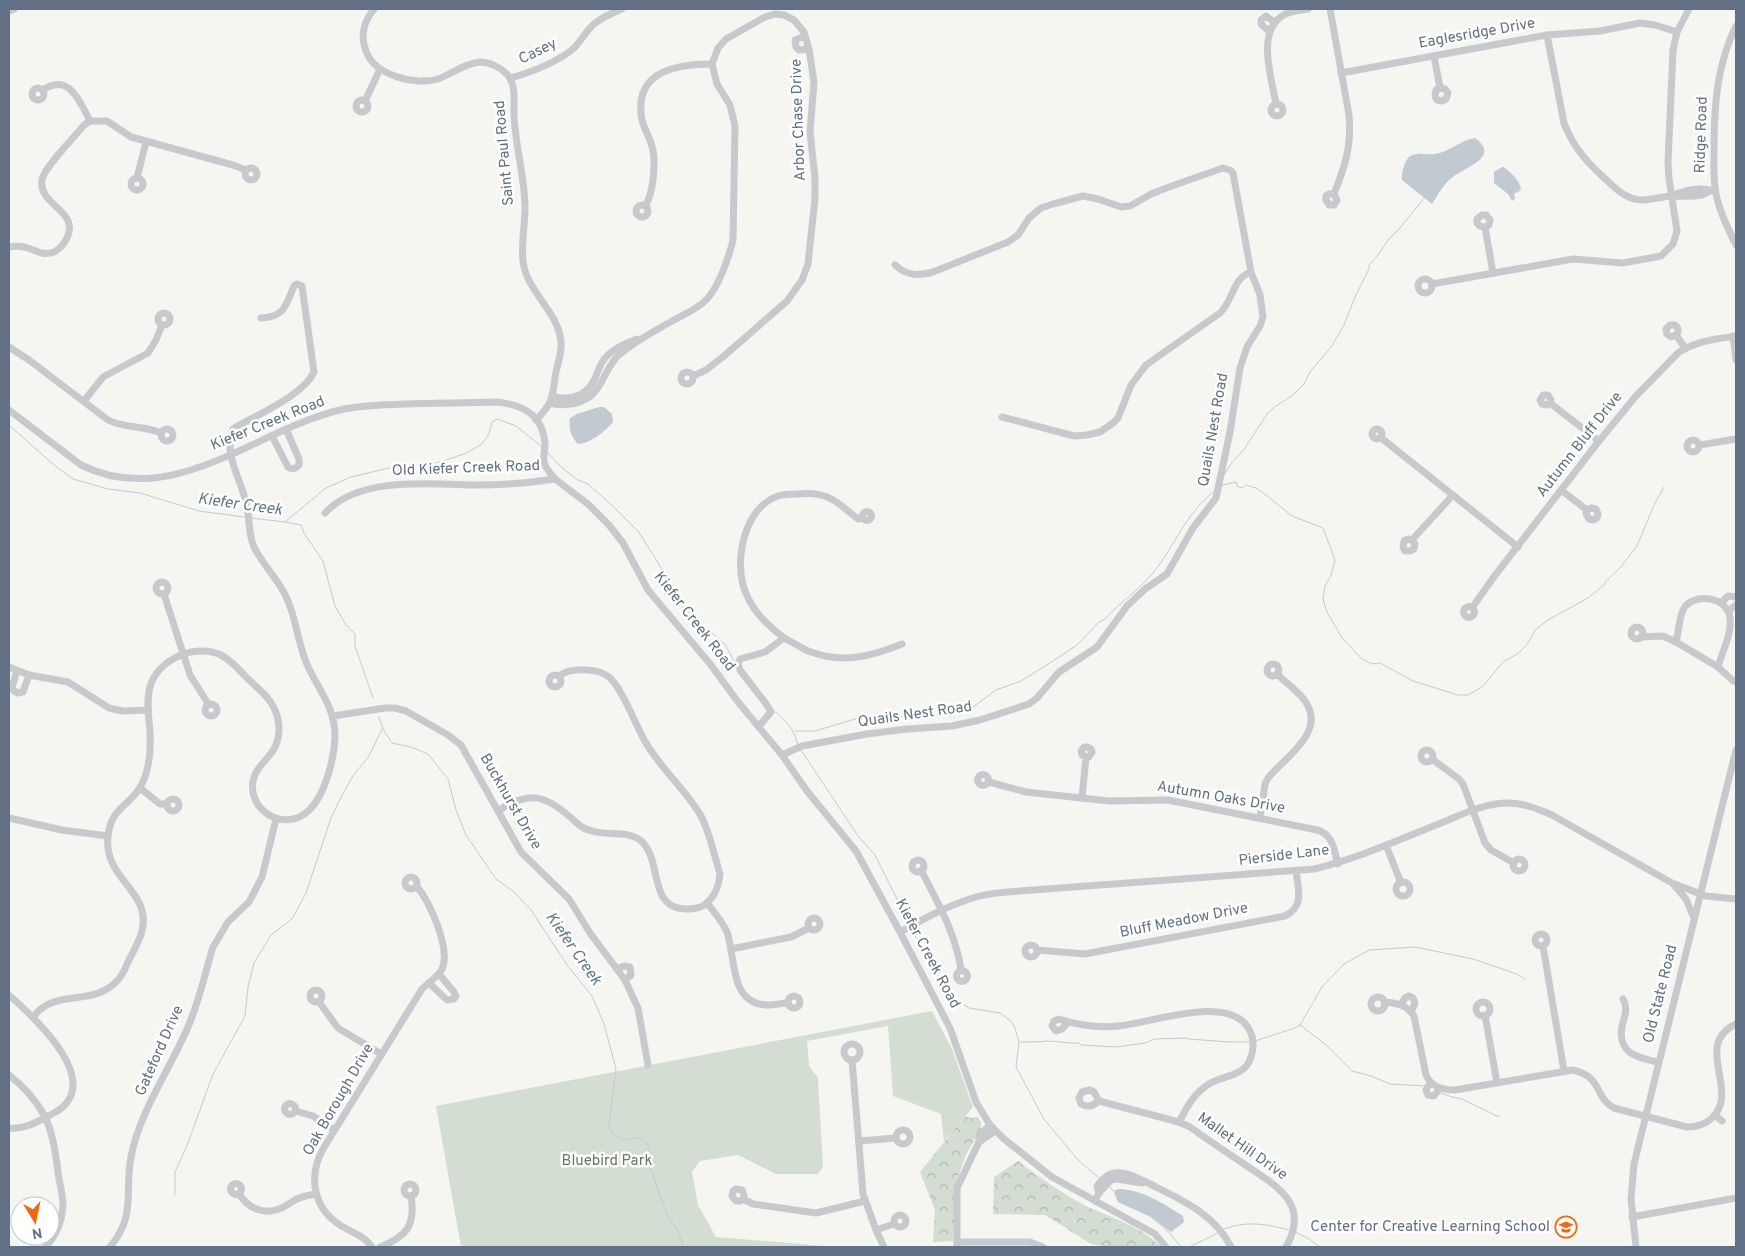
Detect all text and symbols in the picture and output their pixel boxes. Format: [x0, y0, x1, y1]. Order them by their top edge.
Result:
street label: Eaglesridge Drive [1417, 14, 1537, 54]
street label: Casey [516, 35, 560, 69]
street label: Arbor Chase Drive [787, 59, 811, 181]
street label: Ridge Road [1691, 96, 1713, 174]
street label: Saint Paul Road [491, 99, 519, 207]
street label: Quails Nest Road [1195, 372, 1233, 488]
street label: Autumn Bluff Drive [1533, 388, 1627, 502]
street label: Kiefer Creek Road [208, 392, 328, 456]
street label: Old Kiefer Creek Road [392, 457, 540, 481]
water label: Kiefer Creek [197, 489, 284, 521]
street label: Kiefer Creek Road [649, 568, 739, 676]
street label: Quails Nest Road [857, 698, 973, 732]
street label: Buckhurst Drive [475, 750, 545, 854]
street label: Autumn Oaks Drive [1156, 777, 1286, 819]
street label: Pierside Lane [1238, 841, 1330, 871]
street label: Kiefer Creek Road [890, 896, 964, 1012]
street label: Bluff Meadow Drive [1118, 899, 1250, 943]
water label: Kiefer Creek [540, 908, 606, 990]
street label: Old State Road [1640, 943, 1682, 1045]
street label: Gateford Drive [132, 1003, 188, 1099]
street label: Oak Borough Drive [299, 1040, 379, 1160]
street label: Mallet Hill Drive [1193, 1109, 1291, 1185]
park label: Bluebird Park [562, 1152, 652, 1171]
north arrow [10, 1196, 60, 1246]
school or university icon: Center for Creative Learning School [1554, 1215, 1578, 1239]
place label: Center for Creative Learning School [1310, 1218, 1550, 1237]
text: N [31, 1223, 43, 1242]

